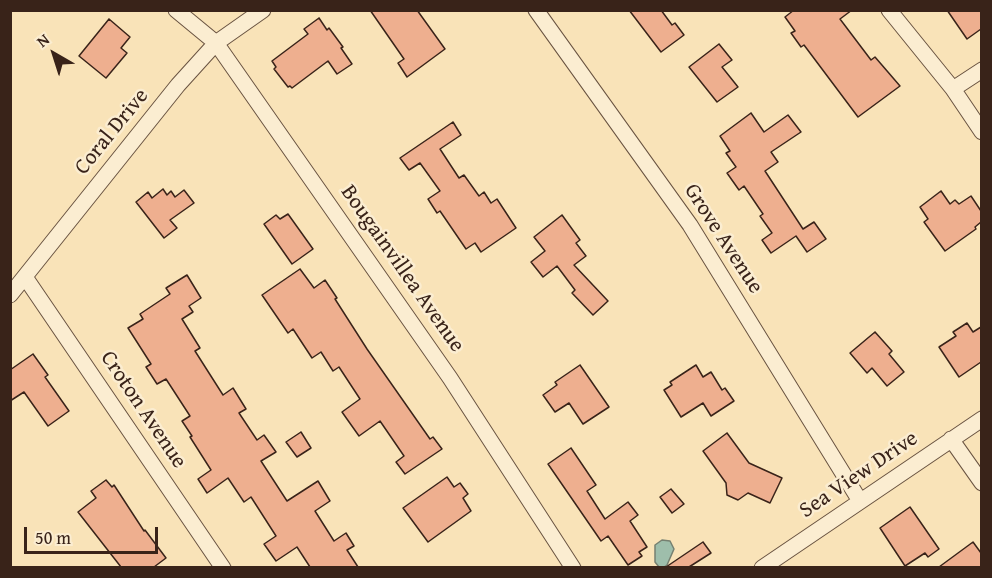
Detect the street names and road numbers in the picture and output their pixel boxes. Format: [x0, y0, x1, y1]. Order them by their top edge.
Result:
street label: Coral Drive [69, 84, 155, 180]
street label: Grove Avenue [678, 179, 768, 299]
street label: Bougainvillea Avenue [334, 180, 470, 358]
street label: Croton Avenue [94, 346, 192, 474]
street label: Sea View Drive [795, 426, 923, 524]

